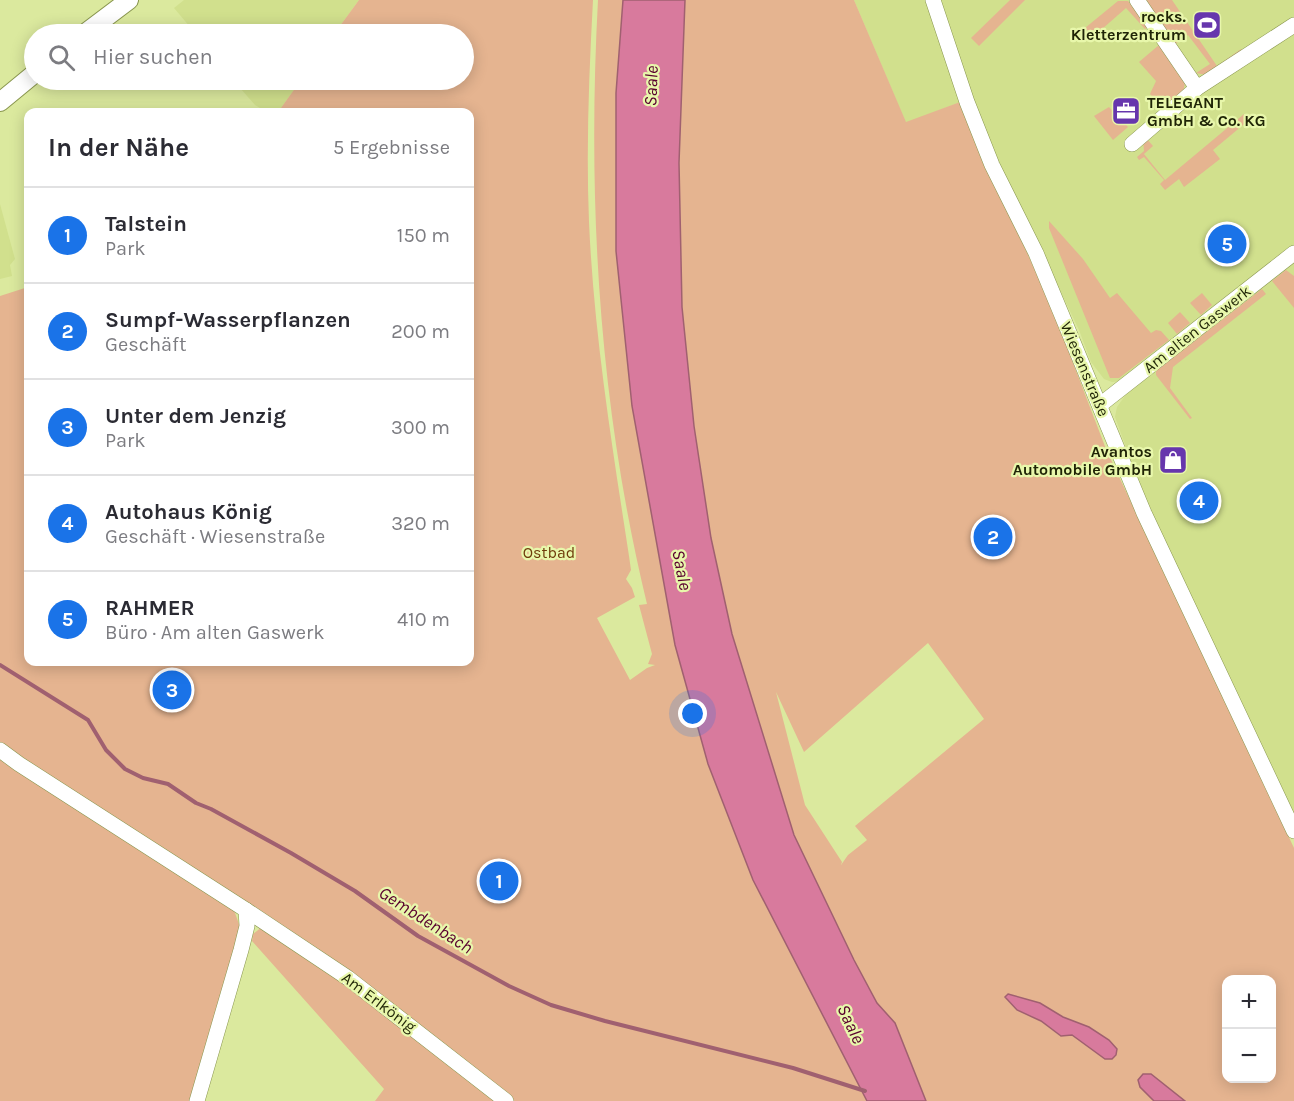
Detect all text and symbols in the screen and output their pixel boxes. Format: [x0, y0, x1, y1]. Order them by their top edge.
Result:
place label: rocks. Kletterzentrum [1071, 7, 1187, 44]
sports icon: rocks. Kletterzentrum [1191, 9, 1223, 41]
search box [24, 24, 474, 90]
icon: search [45, 41, 78, 74]
text: Hier suchen [93, 44, 213, 70]
water label: Saale [639, 65, 663, 107]
place label: TELEGANT GmbH & Co. KG [1147, 93, 1266, 130]
office icon: TELEGANT GmbH & Co. KG [1110, 95, 1142, 127]
text: In der Nähe [48, 132, 189, 163]
text: 5 Ergebnisse [333, 136, 450, 159]
text: Talstein [105, 211, 187, 237]
pin: 5 [1208, 222, 1246, 266]
text: 1 [64, 224, 71, 247]
text: 150 m [397, 224, 450, 247]
text: Park [105, 237, 146, 260]
street label: Am alten Gaswerk [1140, 281, 1254, 377]
text: Sumpf-Wasserpflanzen [105, 307, 351, 333]
street label: Wiesenstraße [1057, 319, 1113, 419]
text: 2 [61, 320, 74, 343]
text: 200 m [391, 320, 450, 343]
text: Geschäft [105, 333, 186, 356]
text: Unter dem Jenzig [105, 403, 286, 429]
text: 3 [61, 416, 74, 439]
text: 300 m [391, 416, 450, 439]
text: Park [105, 429, 146, 452]
place label: Avantos Automobile GmbH [1013, 442, 1152, 479]
shop icon: Avantos Automobile GmbH [1157, 444, 1189, 476]
pin: 4 [1180, 478, 1218, 524]
text: Autohaus König [105, 499, 272, 525]
text: 4 [62, 512, 73, 535]
text: 320 m [391, 512, 450, 535]
pin: 2 [974, 514, 1012, 560]
text: Geschäft · Wiesenstraße [105, 525, 325, 548]
park label: Ostbad [523, 543, 575, 562]
water label: Saale [667, 548, 697, 592]
text: RAHMER [105, 595, 195, 621]
text: 5 [62, 608, 73, 631]
text: 410 m [397, 608, 450, 631]
text: Büro · Am alten Gaswerk [105, 621, 325, 644]
pin: 3 [152, 668, 192, 712]
your location [678, 699, 707, 728]
pin: 1 [480, 858, 518, 904]
water label: Gembdenbach [375, 881, 477, 959]
street label: Am Erlkönig [338, 968, 420, 1036]
map controls [1222, 975, 1276, 1083]
button: + [1222, 975, 1276, 1029]
water label: Saale [832, 1001, 870, 1047]
button: − [1222, 1029, 1276, 1083]

